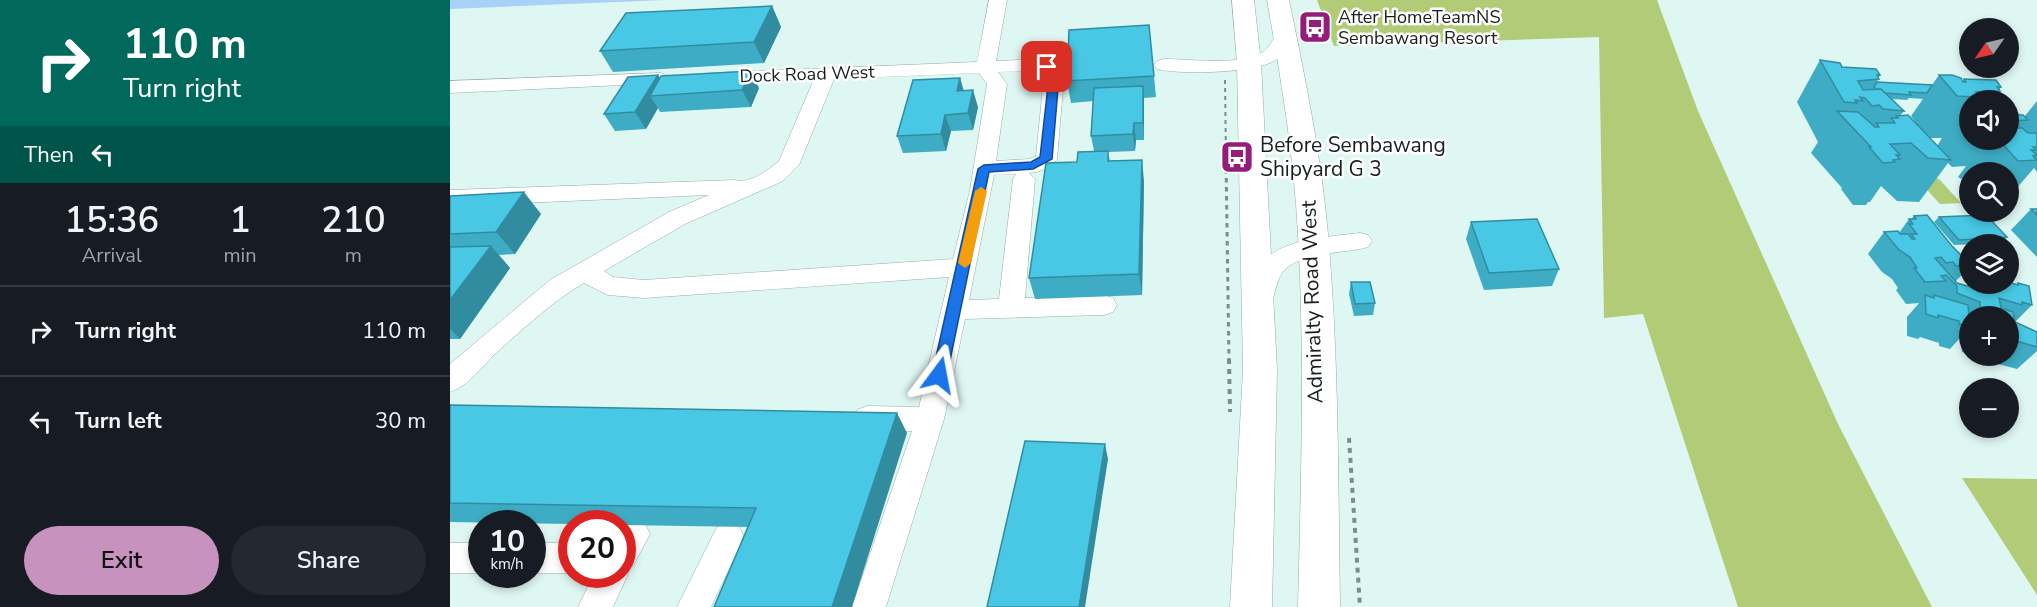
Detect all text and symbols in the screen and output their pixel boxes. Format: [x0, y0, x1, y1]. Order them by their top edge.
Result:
place label: After HomeTeamNS Sembawang Resort [1338, 5, 1500, 50]
bus stop icon: After HomeTeamNS Sembawang Resort [1297, 9, 1333, 45]
text: 110 m [123, 16, 247, 73]
north arrow [1959, 18, 2019, 78]
map controls [1959, 18, 2019, 438]
icon: right [24, 24, 102, 102]
pin [1021, 41, 1072, 92]
icon: arrive [1030, 50, 1063, 83]
street label: Dock Road West [739, 60, 876, 88]
text: Turn right [123, 70, 241, 107]
button: sound [1959, 90, 2019, 150]
place label: Before Sembawang Shipyard G 3 [1260, 131, 1446, 183]
icon: left [86, 138, 119, 171]
bus stop icon: Before Sembawang Shipyard G 3 [1219, 139, 1255, 175]
text: Then [24, 140, 74, 170]
button: search [1959, 162, 2019, 222]
text: 15:36 [64, 196, 159, 245]
text: 1 [229, 196, 251, 245]
text: 210 [321, 196, 386, 245]
street label: Admiralty Road West [1294, 199, 1330, 404]
button: layers [1959, 234, 2019, 294]
text: Arrival [82, 242, 142, 269]
text: min [224, 242, 257, 269]
text: m [345, 242, 362, 269]
button: + [1959, 306, 2019, 366]
icon: right [24, 315, 57, 348]
text: Turn right [75, 316, 176, 346]
text: 110 m [362, 316, 426, 346]
position arrow [907, 343, 971, 407]
button: − [1959, 378, 2019, 438]
icon: left [24, 405, 57, 438]
text: Turn left [75, 406, 162, 436]
text: 30 m [375, 406, 426, 436]
speed limit sign: 20 [558, 510, 636, 588]
text: 10 [489, 521, 525, 562]
button: Exit [24, 526, 219, 595]
button: Share [231, 526, 426, 595]
text: km/h [490, 554, 524, 574]

